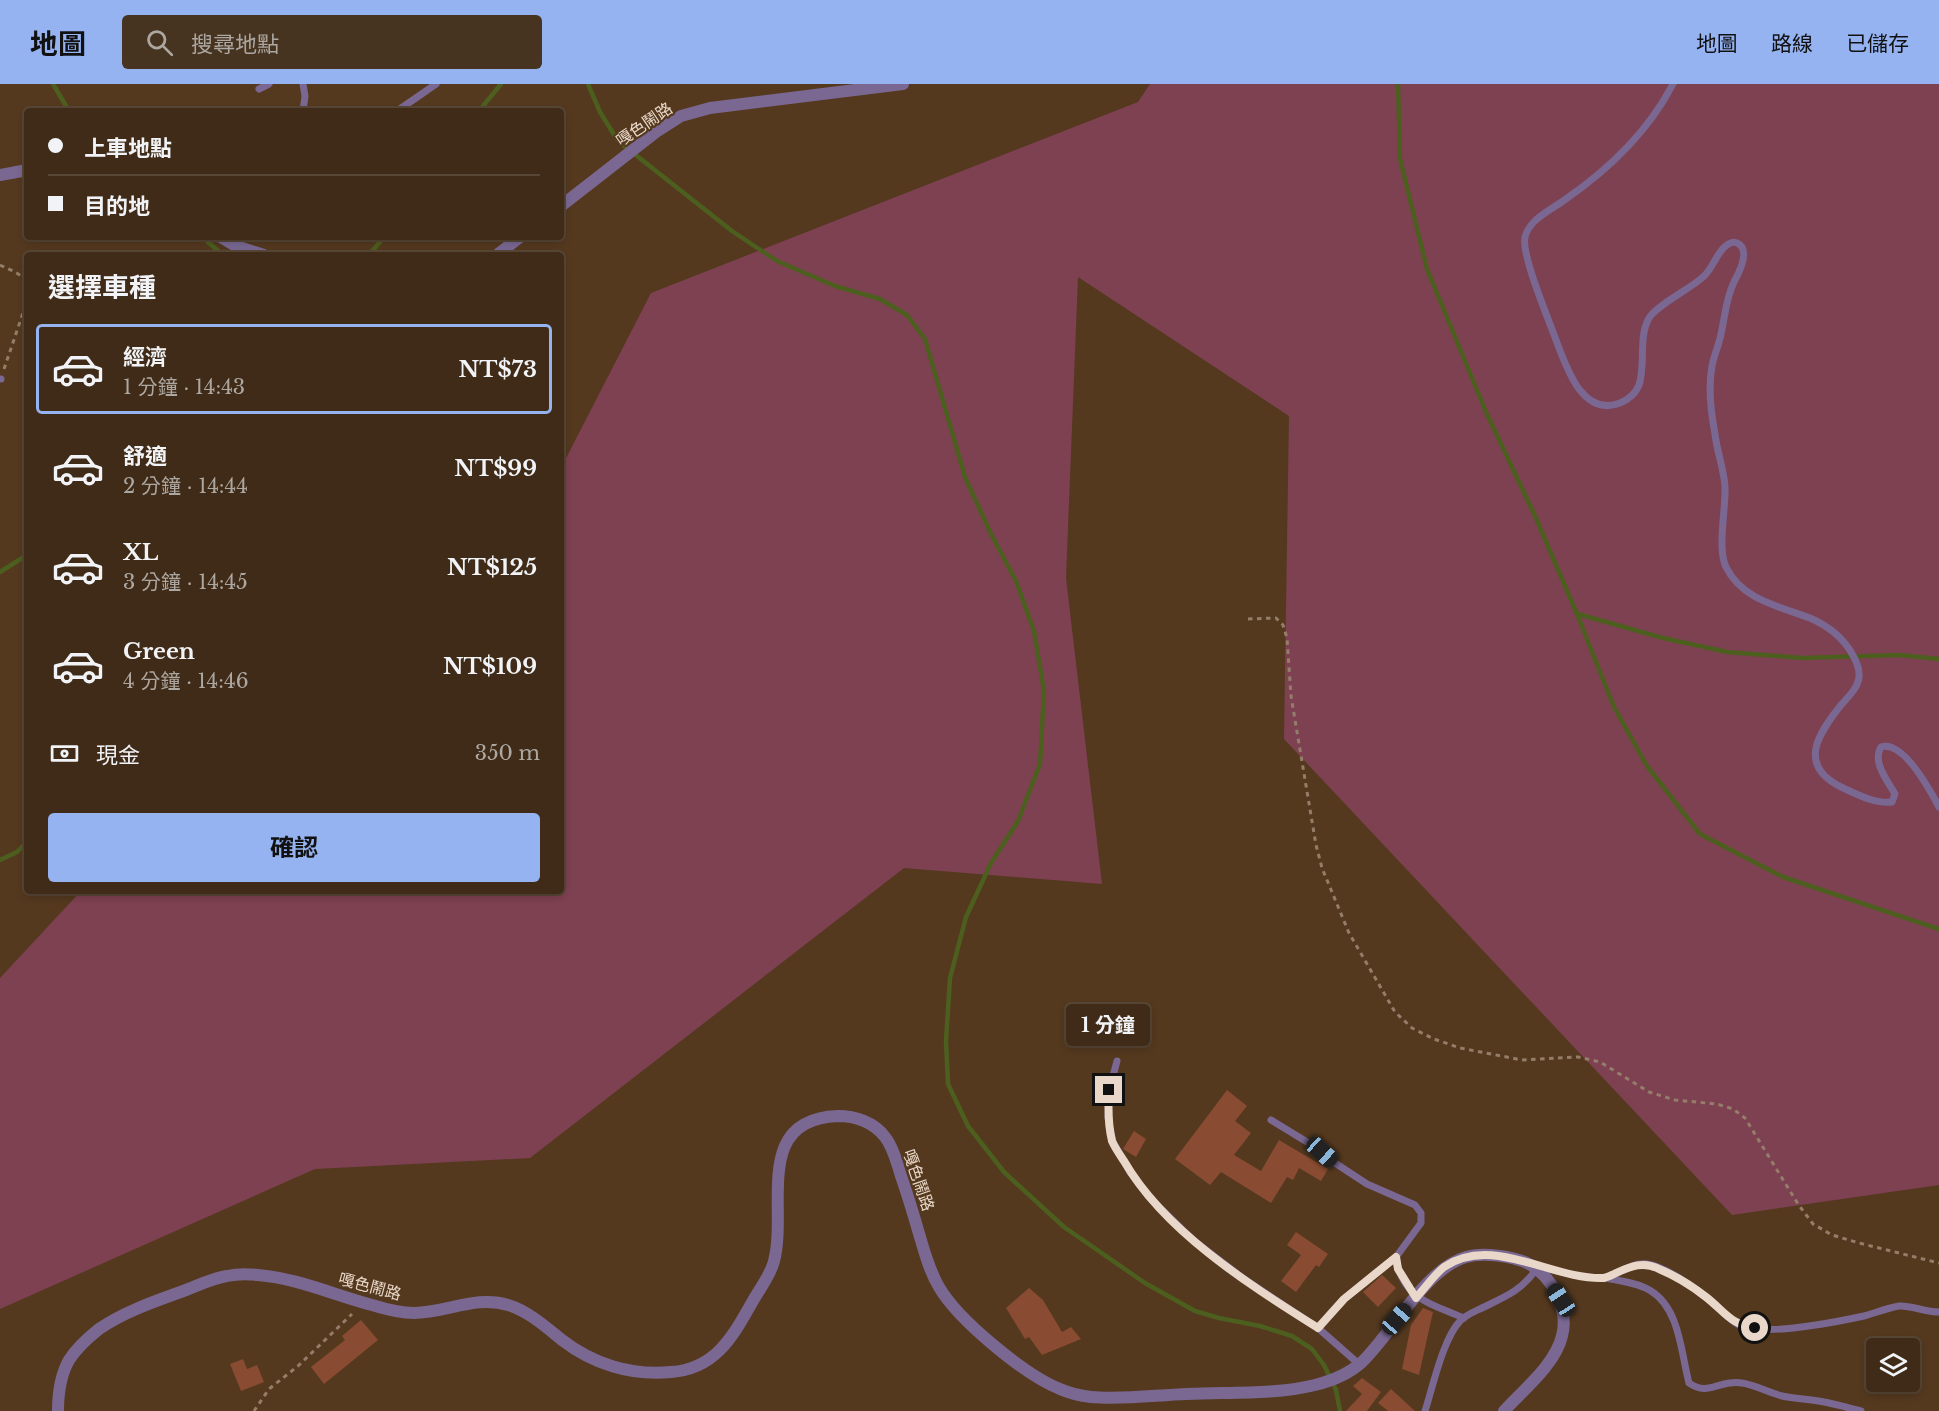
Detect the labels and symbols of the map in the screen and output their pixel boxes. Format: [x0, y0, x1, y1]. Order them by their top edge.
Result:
street label: 嘎色鬧路 [612, 98, 676, 150]
callout: 1 分鐘 [1067, 1003, 1151, 1045]
route end [1095, 1076, 1122, 1103]
car [1303, 1133, 1341, 1171]
street label: 嘎色鬧路 [899, 1146, 939, 1214]
street label: 嘎色鬧路 [336, 1268, 404, 1304]
car [1544, 1280, 1578, 1320]
car [1378, 1300, 1416, 1338]
route start [1741, 1314, 1768, 1341]

